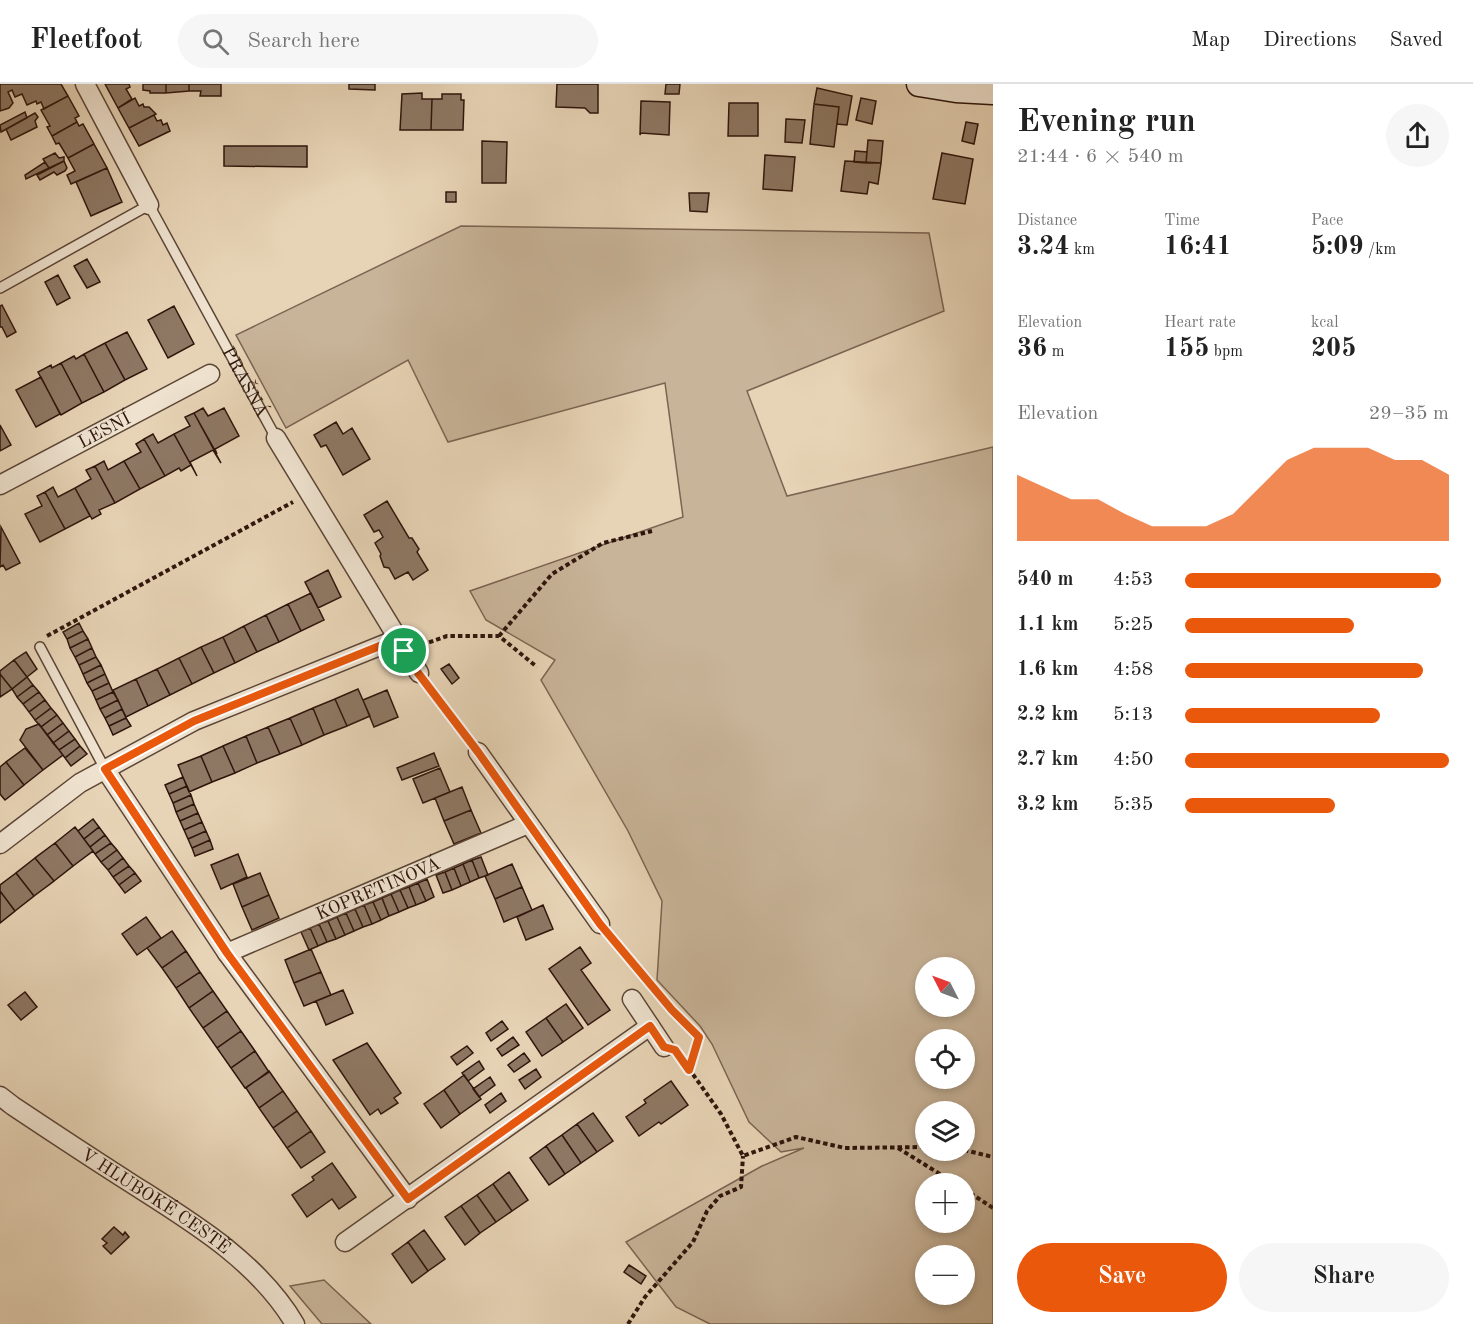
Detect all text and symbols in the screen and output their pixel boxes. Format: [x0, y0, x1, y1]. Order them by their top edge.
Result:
search box [178, 14, 598, 68]
icon: search [199, 25, 232, 58]
text: Fleetfoot [30, 27, 142, 55]
text: Search here [247, 30, 360, 52]
text: Map [1191, 30, 1230, 51]
text: Directions [1263, 30, 1357, 51]
text: Saved [1390, 30, 1443, 51]
button: share [1386, 104, 1449, 167]
text: Evening run [1017, 106, 1196, 139]
text: 21:44 · 6 × 540 m [1017, 147, 1184, 167]
text: Distance [1017, 213, 1077, 229]
text: Time [1164, 213, 1200, 229]
text: Pace [1311, 213, 1343, 229]
text: 3.24 [1017, 234, 1070, 260]
text: 16:41 [1164, 234, 1232, 260]
text: 5:09 [1311, 234, 1364, 260]
text: km [1070, 242, 1095, 258]
text: /km [1364, 242, 1396, 258]
text: Elevation [1017, 315, 1082, 331]
text: Heart rate [1164, 315, 1236, 331]
text: kcal [1311, 315, 1339, 331]
text: 36 [1017, 336, 1047, 362]
text: 155 [1164, 336, 1209, 362]
text: 205 [1311, 336, 1356, 362]
street label: PRAŠNÁ [218, 344, 275, 421]
text: m [1047, 344, 1064, 360]
text: bpm [1209, 344, 1243, 360]
text: Elevation [1017, 404, 1098, 424]
text: 29–35 m [1369, 404, 1449, 424]
street label: LESNÍ [76, 406, 134, 452]
text: 540 m [1017, 570, 1073, 590]
text: 4:53 [1113, 570, 1153, 590]
text: 1.1 km [1017, 615, 1079, 635]
text: 5:25 [1113, 615, 1153, 635]
pin [378, 625, 429, 676]
icon: arrive [387, 634, 420, 667]
text: 1.6 km [1017, 660, 1079, 680]
text: 4:58 [1113, 660, 1153, 680]
text: 2.2 km [1017, 705, 1079, 725]
text: 5:13 [1113, 705, 1153, 725]
text: 2.7 km [1017, 750, 1079, 770]
text: 4:50 [1113, 750, 1153, 770]
text: 3.2 km [1017, 795, 1079, 815]
text: 5:35 [1113, 795, 1153, 815]
street label: KOPRETINOVÁ [313, 851, 443, 924]
north arrow [915, 957, 975, 1017]
map controls [915, 957, 975, 1305]
button: locate [915, 1029, 975, 1089]
button: layers [915, 1101, 975, 1161]
street label: V HLUBOKÉ CESTĚ [78, 1146, 236, 1258]
button: + [915, 1173, 975, 1233]
button: Save [1017, 1243, 1227, 1312]
button: Share [1239, 1243, 1449, 1312]
button: − [915, 1245, 975, 1305]

